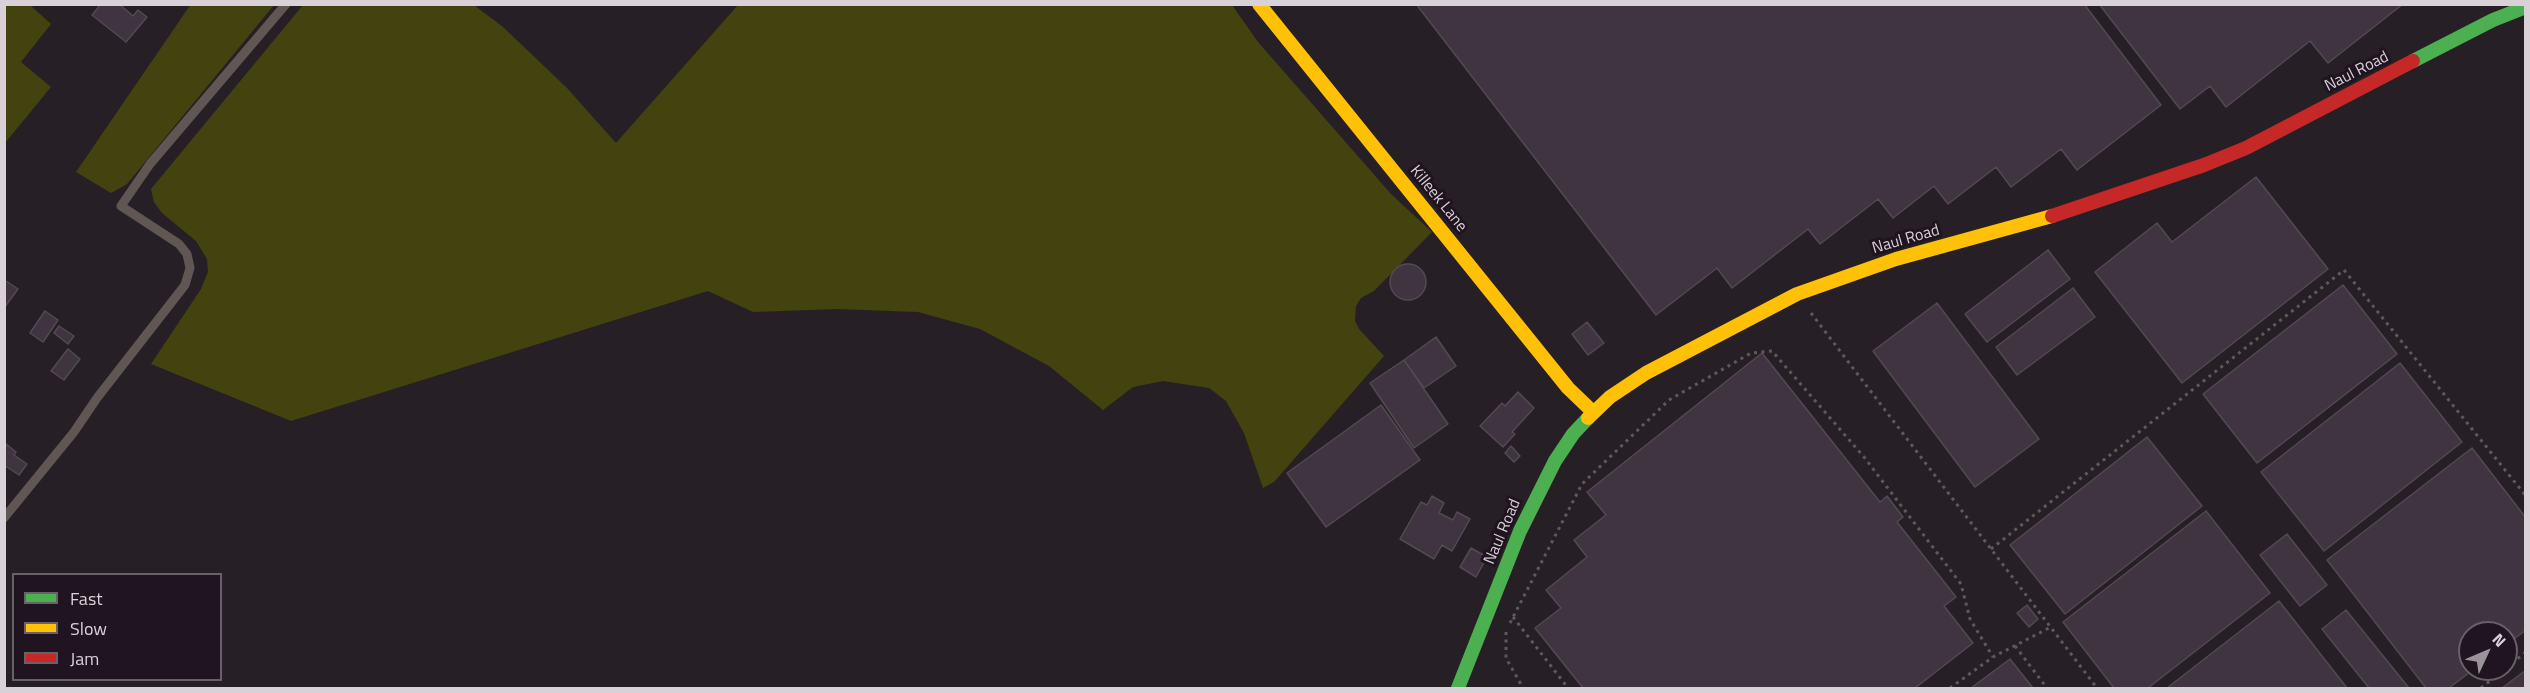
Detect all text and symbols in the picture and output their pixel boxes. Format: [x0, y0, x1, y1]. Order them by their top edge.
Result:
street label: Naul Road [2322, 48, 2392, 96]
street label: Killeek Lane [1405, 162, 1471, 236]
street label: Naul Road [1870, 221, 1942, 259]
street label: Naul Road [1481, 496, 1525, 568]
legend [12, 573, 222, 681]
text: Fast [70, 585, 103, 612]
text: Slow [70, 615, 107, 642]
north arrow [2458, 621, 2518, 681]
text: N [2487, 628, 2512, 652]
text: Jam [70, 645, 99, 672]

